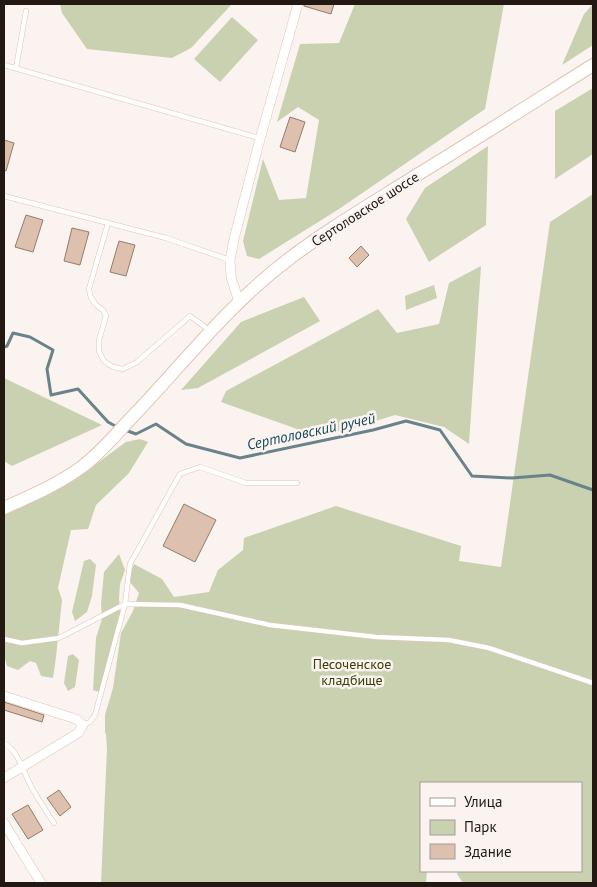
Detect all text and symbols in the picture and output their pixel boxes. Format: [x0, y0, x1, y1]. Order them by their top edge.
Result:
street label: Сертоловское шоссе [308, 168, 422, 250]
water label: Сертоловский ручей [245, 408, 377, 454]
park label: Песоченское кладбище [313, 655, 391, 689]
legend [420, 782, 582, 872]
text: Улица [464, 792, 502, 811]
text: Парк [464, 817, 497, 836]
text: Здание [464, 842, 512, 861]

